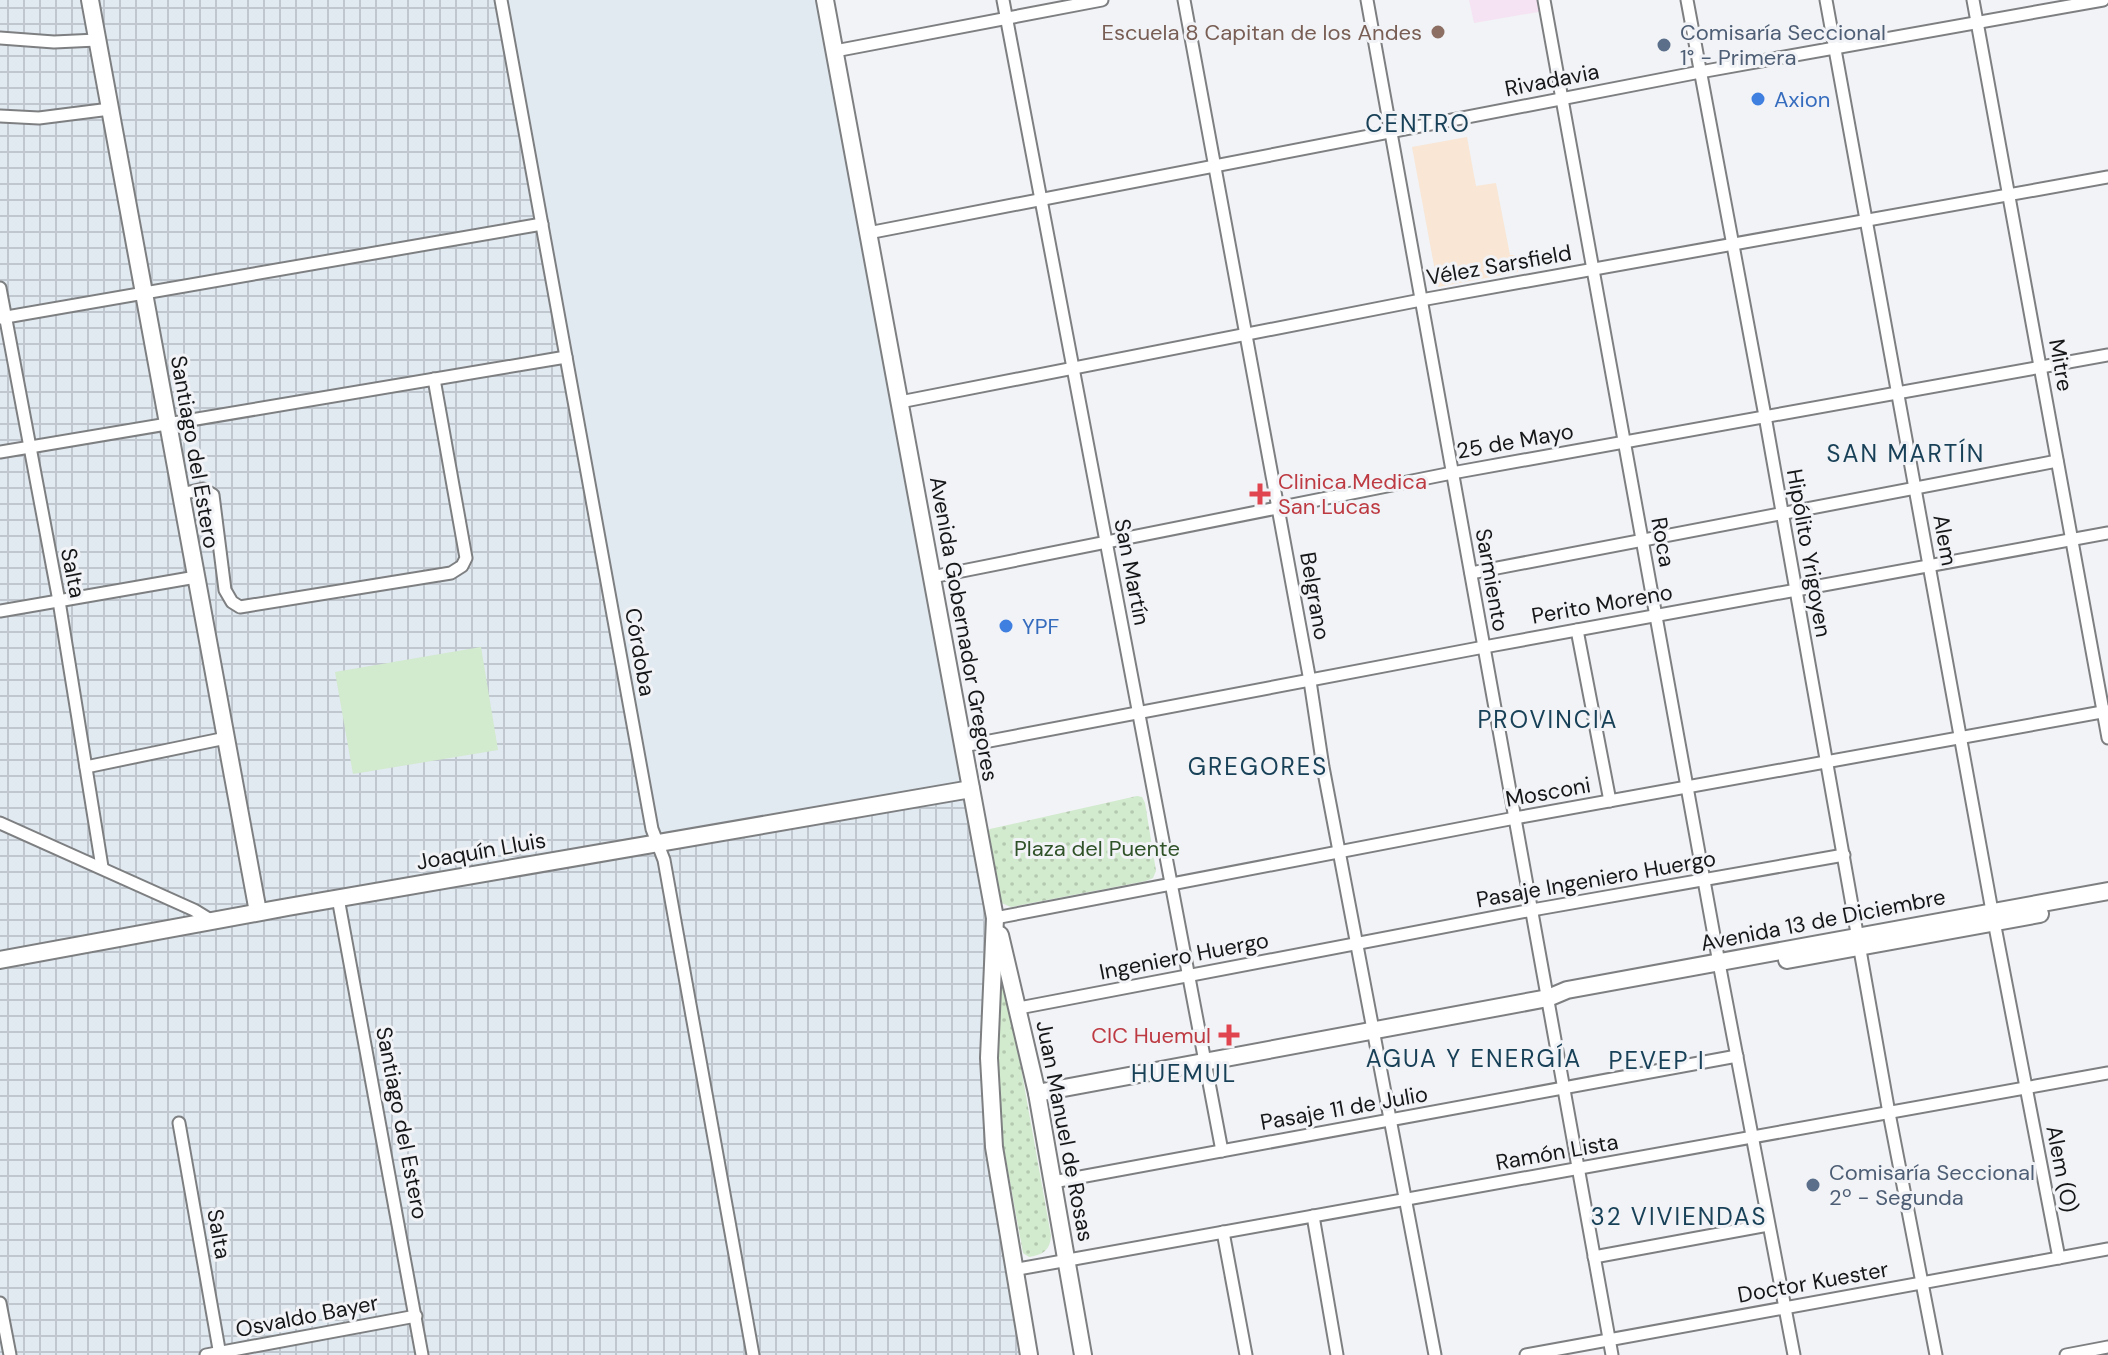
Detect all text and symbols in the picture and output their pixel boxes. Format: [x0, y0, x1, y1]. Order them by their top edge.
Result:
place label: Escuela 8 Capitan de los Andes [1101, 18, 1422, 47]
place label: Comisaría Seccional 1° - Primera [1680, 18, 1886, 72]
marker: Escuela 8 Capitan de los Andes [1429, 23, 1447, 41]
marker: Comisaría Seccional 1° - Primera [1655, 36, 1673, 54]
street label: Rivadavia [1502, 57, 1602, 103]
place label: Axion [1774, 85, 1830, 114]
marker: Axion [1749, 90, 1767, 108]
district label: CENTRO [1365, 108, 1471, 139]
street label: Vélez Sarsfield [1424, 238, 1574, 292]
street label: Mitre [2042, 337, 2080, 393]
street label: Santiago del Estero [164, 353, 226, 551]
street label: 25 de Mayo [1454, 416, 1576, 466]
district label: SAN MARTÍN [1827, 438, 1985, 469]
place label: Clinica Medica San Lucas [1278, 467, 1427, 521]
street label: Hipólito Yrigoyen [1780, 467, 1838, 639]
street label: Avenida Gobernador Gregores [923, 474, 1005, 784]
marker: Clinica Medica San Lucas [1249, 483, 1271, 505]
street label: Alem [1926, 512, 1964, 568]
street label: Roca [1644, 515, 1682, 569]
street label: San Martín [1107, 516, 1157, 628]
street label: Sarmiento [1469, 526, 1515, 634]
street label: Salta [54, 546, 92, 600]
street label: Belgrano [1293, 550, 1337, 642]
street label: Perito Moreno [1529, 577, 1675, 631]
street label: Córdoba [618, 606, 662, 698]
place label: YPF [1022, 612, 1060, 641]
marker: YPF [997, 617, 1015, 635]
district label: PROVINCIA [1477, 704, 1619, 735]
district label: GREGORES [1188, 751, 1328, 782]
street label: Mosconi [1503, 770, 1593, 814]
street label: Joaquín Lluis [414, 825, 548, 877]
park label: Plaza del Puente [1014, 834, 1180, 863]
street label: Pasaje Ingeniero Huergo [1474, 844, 1718, 914]
street label: Avenida 13 de Diciembre [1698, 882, 1948, 958]
street label: Ingeniero Huergo [1097, 925, 1271, 987]
street label: Juan Manuel de Rosas [1029, 1018, 1101, 1244]
place label: CIC Huemul [1091, 1021, 1211, 1050]
street label: Santiago del Estero [369, 1024, 435, 1222]
marker: CIC Huemul [1218, 1024, 1240, 1046]
district label: AGUA Y ENERGÍA [1366, 1043, 1582, 1074]
district label: PEVEP I [1608, 1045, 1706, 1076]
district label: HUEMUL [1131, 1058, 1237, 1089]
street label: Pasaje 11 de Julio [1258, 1079, 1430, 1137]
street label: Alem (O) [2039, 1123, 2085, 1215]
street label: Ramón Lista [1493, 1127, 1621, 1177]
place label: Comisaría Seccional 2º - Segunda [1829, 1158, 2035, 1212]
marker: Comisaría Seccional 2º - Segunda [1804, 1176, 1822, 1194]
district label: 32 VIVIENDAS [1590, 1201, 1768, 1232]
street label: Salta [200, 1207, 238, 1261]
street label: Doctor Kuester [1735, 1254, 1891, 1310]
street label: Osvaldo Bayer [233, 1288, 381, 1344]

